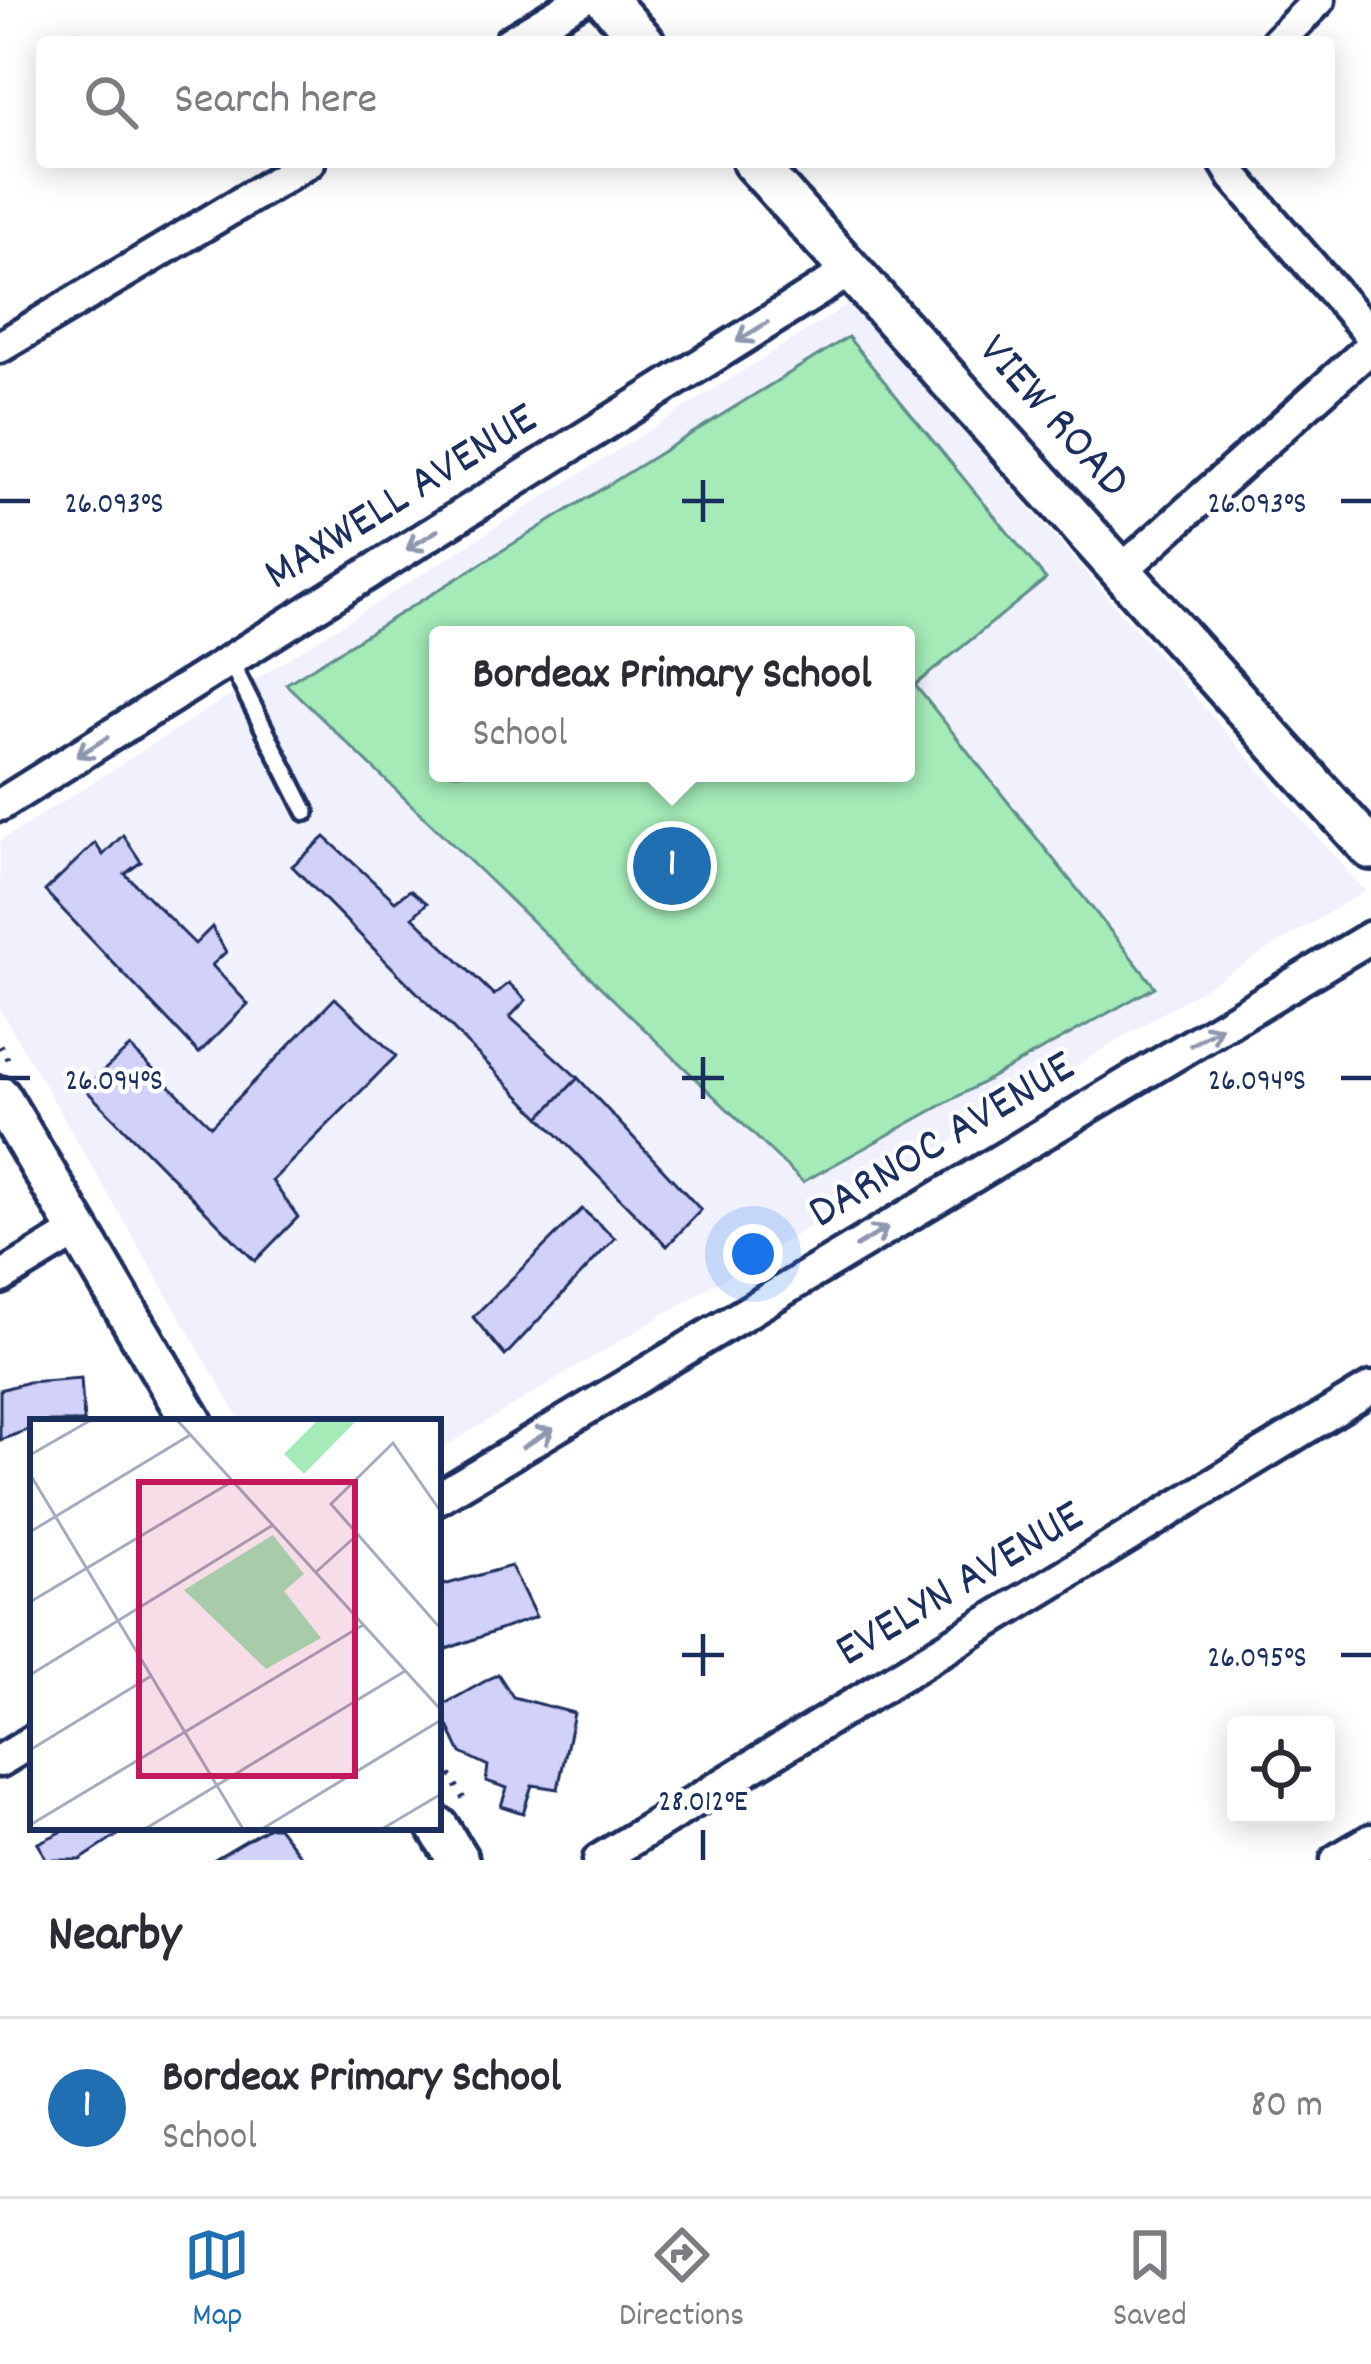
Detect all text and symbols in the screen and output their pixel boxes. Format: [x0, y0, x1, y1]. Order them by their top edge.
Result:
search box [36, 36, 1335, 168]
icon: search [78, 69, 144, 135]
text: Search here [174, 70, 377, 134]
one-way arrow [736, 320, 770, 344]
street label: VIEW ROAD [959, 321, 1145, 515]
street label: MAXWELL AVENUE [252, 387, 552, 611]
text: 26.093°S [64, 485, 164, 528]
text: 26.093°S [1207, 485, 1307, 528]
one-way arrow [406, 528, 440, 552]
popup [429, 626, 915, 782]
text: Bordeax Primary School [473, 645, 871, 709]
text: School [473, 709, 567, 764]
one-way arrow [75, 735, 109, 759]
pin: 1 [633, 821, 711, 911]
one-way arrow [1188, 1024, 1222, 1048]
street label: DARNOC AVENUE [797, 1035, 1090, 1249]
text: 26.094°S [65, 1062, 163, 1105]
text: 26.094°S [1208, 1062, 1306, 1105]
your location [723, 1224, 783, 1284]
one-way arrow [854, 1225, 888, 1249]
inset map [30, 1419, 441, 1830]
one-way arrow [520, 1426, 554, 1450]
street label: EVELYN AVENUE [824, 1485, 1098, 1687]
text: 26.095°S [1207, 1639, 1307, 1682]
map controls [1227, 1716, 1335, 1824]
button: locate [1227, 1716, 1335, 1824]
text: 28.012°E [658, 1783, 748, 1826]
text: Nearby [48, 1902, 181, 1974]
text: Bordeax Primary School [162, 2048, 561, 2112]
text: 1 [83, 2080, 91, 2135]
text: 80 m [1250, 2080, 1323, 2135]
text: School [162, 2112, 257, 2167]
tab: Map [184, 2222, 250, 2341]
tab: Directions [619, 2222, 744, 2341]
tab: Saved [1113, 2222, 1187, 2341]

